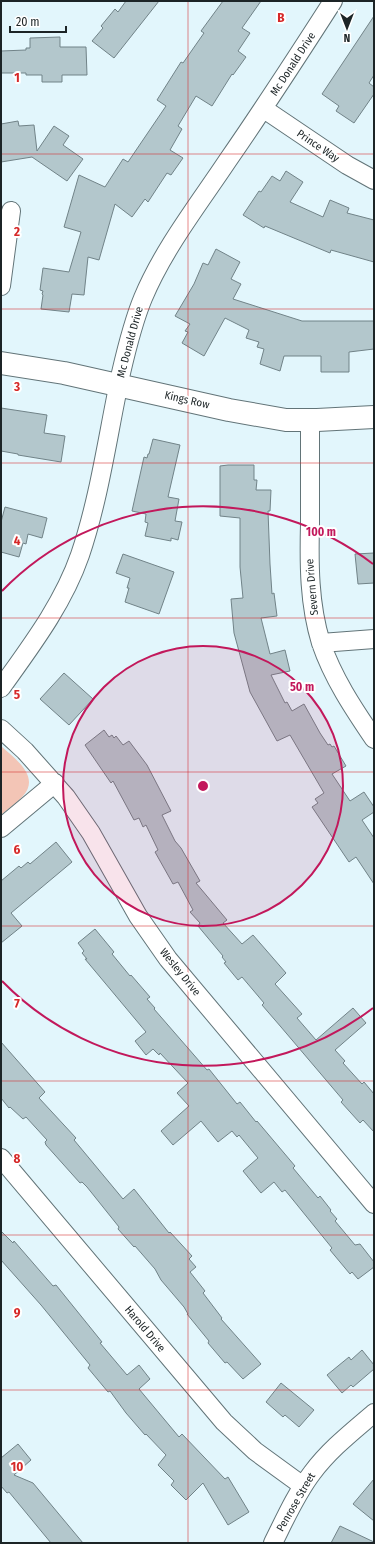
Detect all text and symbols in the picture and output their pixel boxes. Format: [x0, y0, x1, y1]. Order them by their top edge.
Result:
scale bar [10, 8, 66, 34]
north arrow [327, 8, 367, 48]
text: B [277, 10, 285, 25]
text: 20 m [16, 15, 40, 29]
street label: Mc Donald Drive [268, 30, 318, 98]
text: N [344, 31, 350, 44]
text: 1 [14, 70, 20, 85]
street label: Prince Way [294, 127, 342, 165]
text: 2 [13, 224, 20, 239]
street label: Mc Donald Drive [114, 305, 146, 379]
text: 3 [13, 379, 20, 394]
street label: Kings Row [163, 389, 211, 411]
text: 100 m [306, 525, 336, 539]
text: 4 [14, 533, 21, 548]
street label: Severn Drive [303, 558, 321, 616]
text: 50 m [290, 680, 314, 694]
text: 5 [14, 687, 20, 702]
centre of rings [196, 779, 210, 793]
text: 6 [14, 842, 21, 857]
street label: Wesley Drive [157, 946, 203, 998]
text: 7 [14, 996, 20, 1011]
text: 8 [14, 1151, 21, 1166]
street label: Harold Drive [122, 1303, 168, 1355]
text: 9 [14, 1305, 21, 1320]
text: 10 [11, 1459, 23, 1474]
street label: Penrose Street [274, 1470, 318, 1534]

